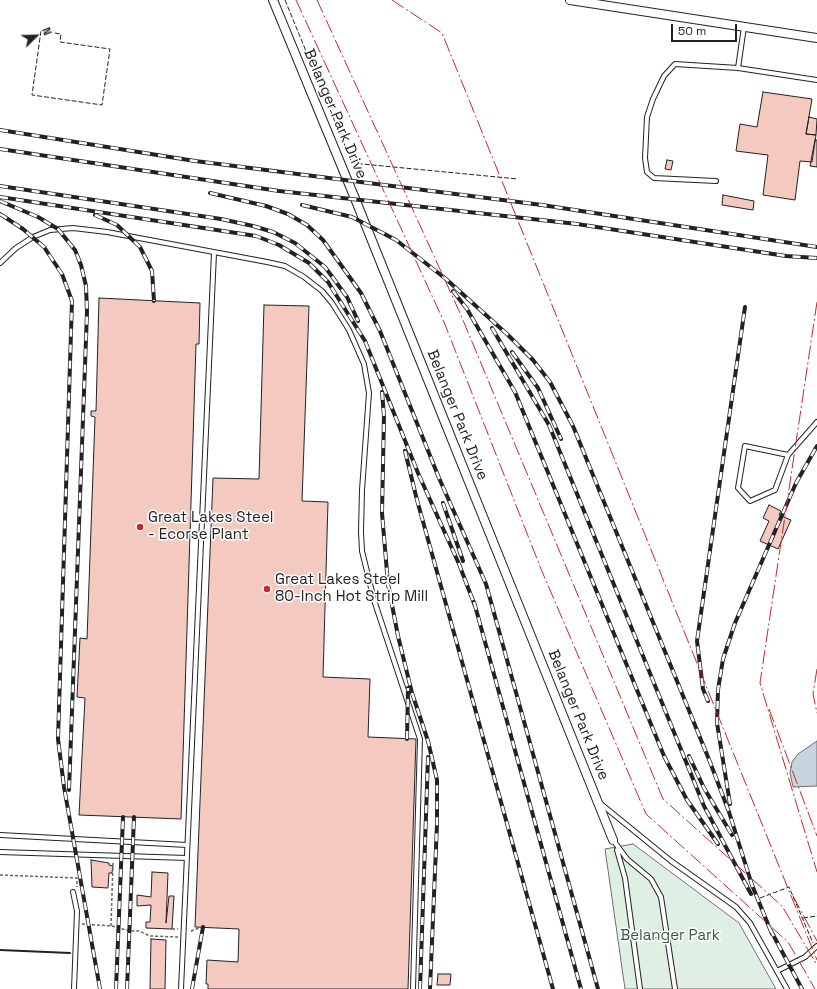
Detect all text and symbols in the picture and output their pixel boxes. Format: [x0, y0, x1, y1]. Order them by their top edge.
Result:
north arrow [16, 16, 56, 56]
scale bar [673, 16, 739, 42]
text: 50 m [678, 23, 706, 39]
text: N [39, 25, 55, 37]
street label: Belanger Park Drive [300, 46, 370, 182]
street label: Belanger Park Drive [423, 347, 491, 483]
place label: Great Lakes Steel - Ecorse Plant [148, 509, 273, 544]
marker: Great Lakes Steel - Ecorse Plant [135, 522, 145, 532]
place label: Great Lakes Steel 80-Inch Hot Strip Mill [275, 571, 428, 606]
marker: Great Lakes Steel 80-Inch Hot Strip Mill [262, 584, 272, 594]
street label: Belanger Park Drive [544, 647, 612, 783]
park label: Belanger Park [620, 927, 720, 945]

